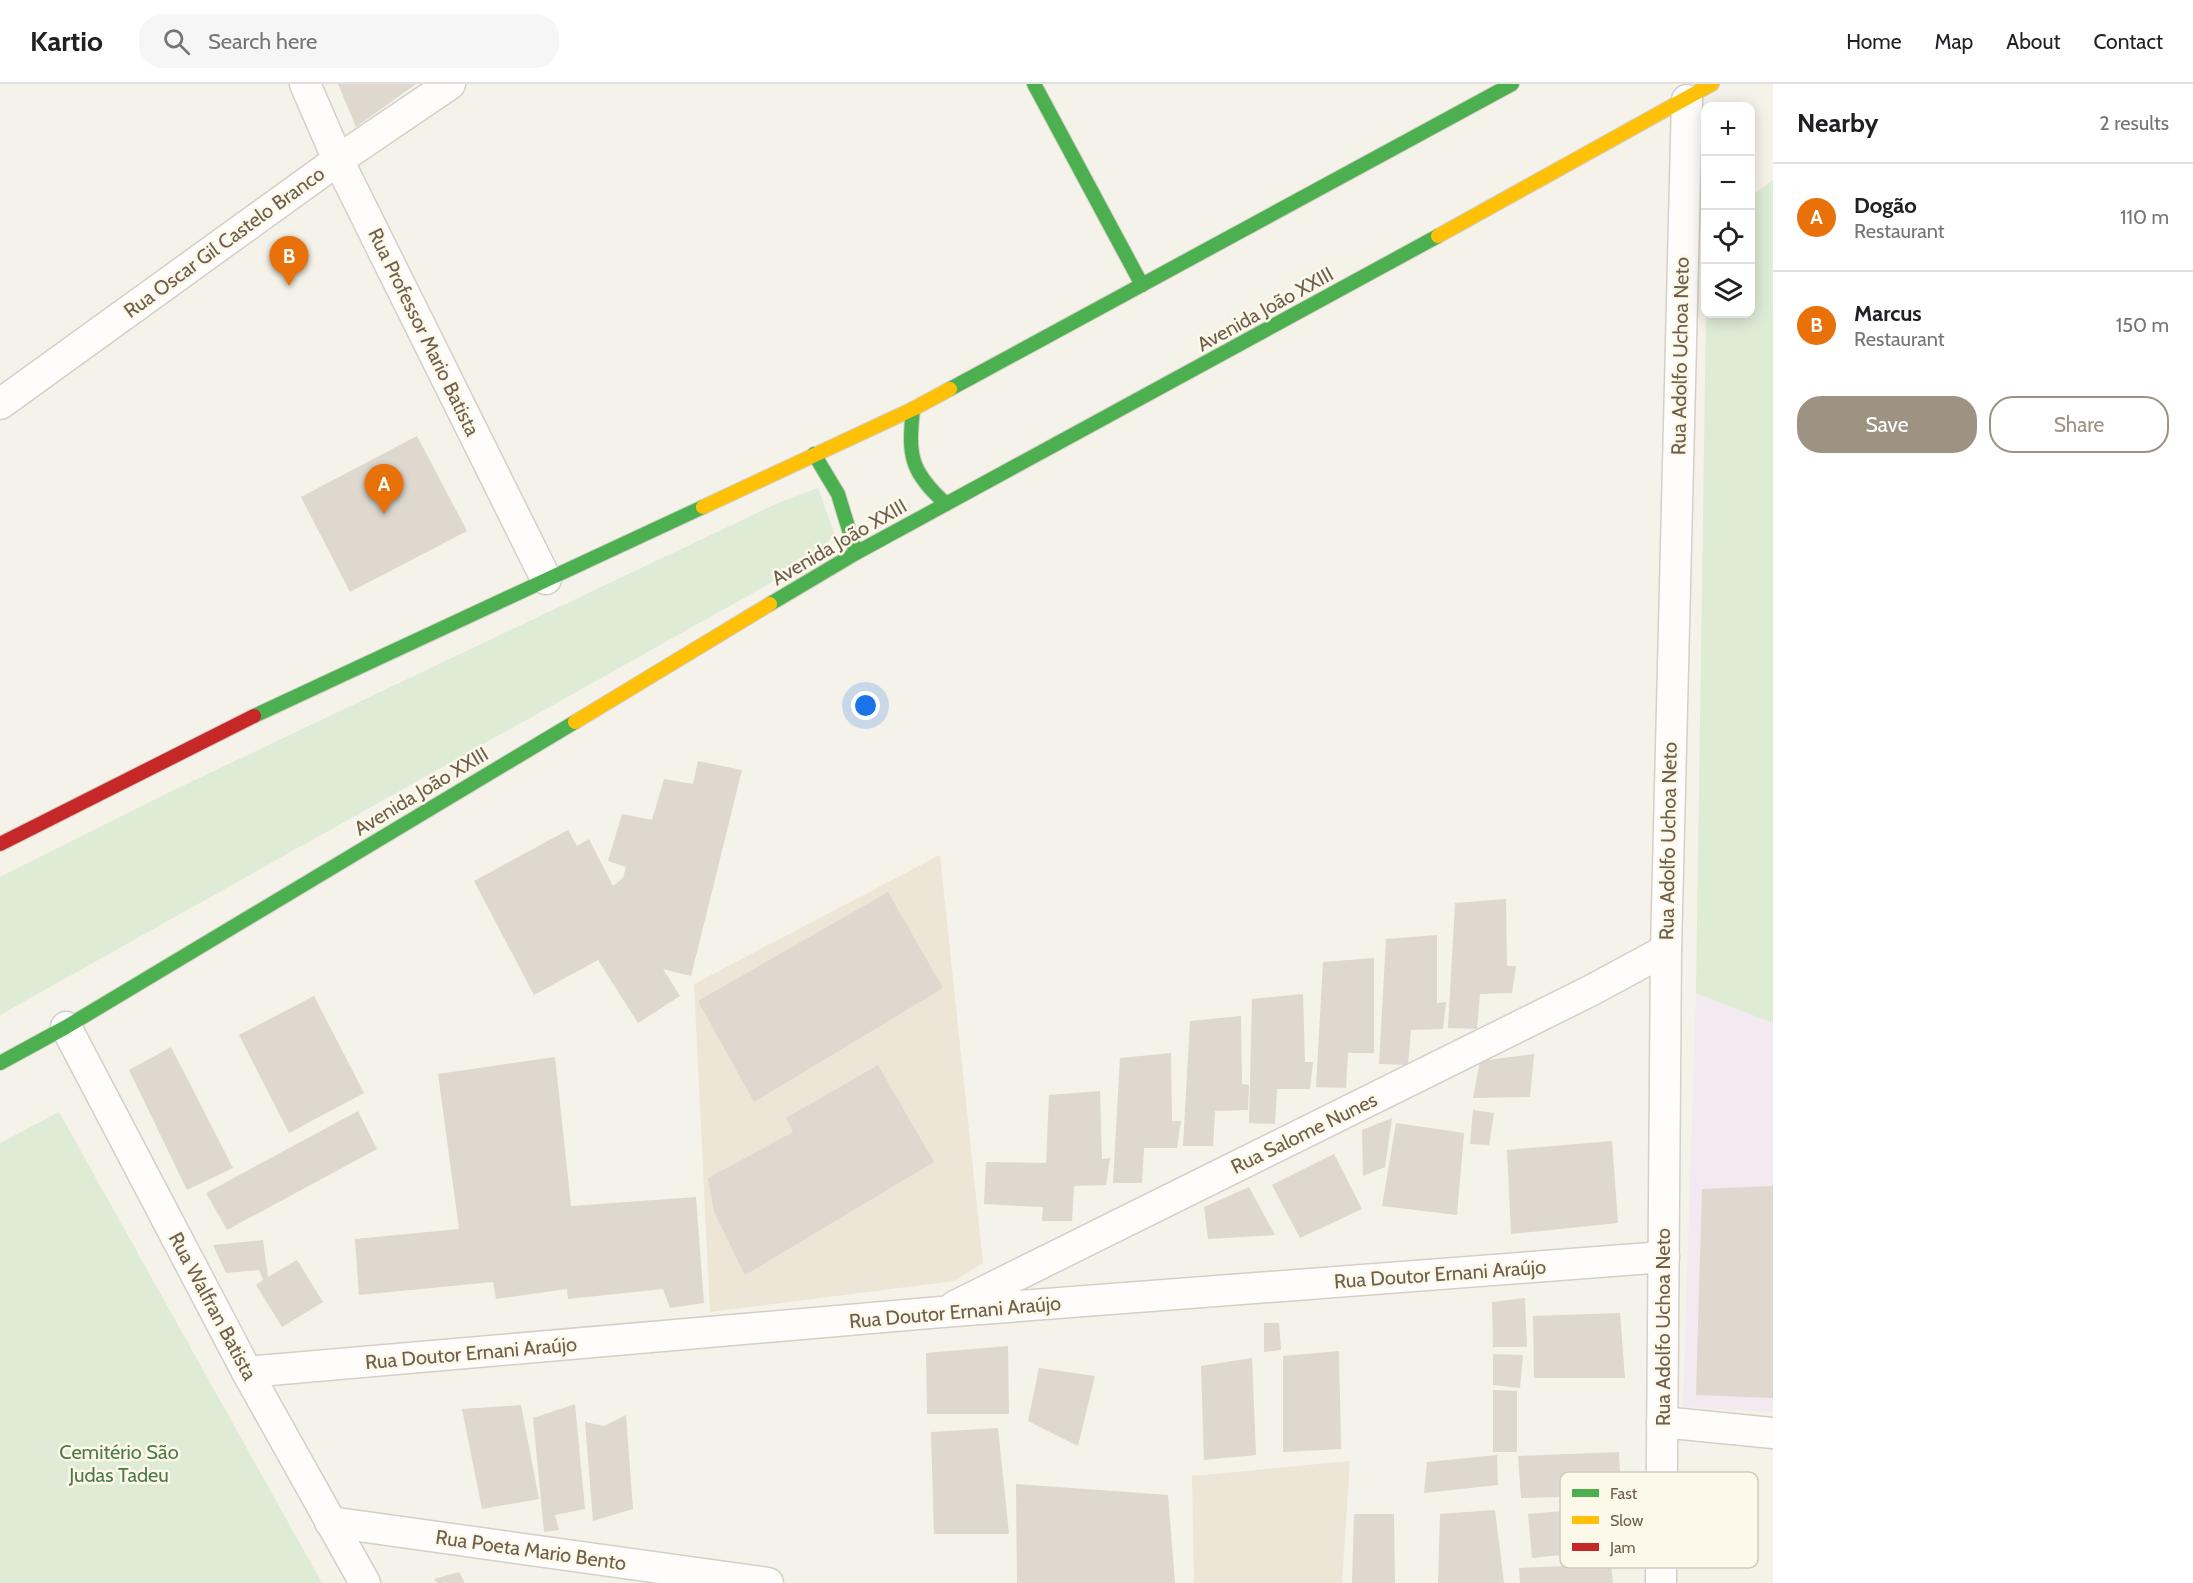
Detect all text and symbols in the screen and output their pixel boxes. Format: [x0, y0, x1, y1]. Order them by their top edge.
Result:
search box [139, 14, 559, 68]
text: Kartio [30, 24, 103, 58]
icon: search [160, 25, 193, 58]
text: Search here [208, 28, 317, 55]
text: Home [1846, 29, 1902, 54]
text: Map [1935, 29, 1973, 54]
text: About [2006, 29, 2060, 54]
text: Contact [2093, 29, 2163, 54]
map controls [1701, 102, 1755, 318]
button: + [1701, 102, 1755, 156]
text: Nearby [1797, 107, 1878, 139]
text: 2 results [2099, 111, 2169, 135]
button: − [1701, 156, 1755, 210]
street label: Rua Oscar Gil Castelo Branco [119, 161, 329, 323]
text: Dogão [1854, 192, 1917, 219]
text: A [1810, 205, 1823, 229]
text: 110 m [2120, 205, 2169, 229]
button: locate [1701, 210, 1755, 264]
text: Restaurant [1854, 219, 1945, 243]
street label: Rua Professor Mario Batista [363, 224, 485, 440]
pin: B [270, 236, 308, 286]
street label: Rua Adolfo Uchoa Neto [1666, 257, 1694, 455]
street label: Avenida João XXIII [1193, 262, 1337, 356]
button: layers [1701, 264, 1755, 318]
text: Marcus [1854, 300, 1922, 327]
text: B [1810, 313, 1823, 337]
text: 150 m [2116, 313, 2169, 337]
text: Restaurant [1854, 327, 1945, 351]
button: Save [1797, 396, 1977, 453]
button: Share [1989, 396, 2169, 453]
pin: A [364, 464, 404, 514]
street label: Avenida João XXIII [767, 494, 911, 590]
your location [851, 691, 880, 720]
street label: Avenida João XXIII [350, 742, 492, 840]
street label: Rua Adolfo Uchoa Neto [1654, 742, 1682, 940]
street label: Rua Salome Nunes [1227, 1087, 1381, 1179]
street label: Rua Walfran Batista [164, 1228, 262, 1384]
street label: Rua Adolfo Uchoa Neto [1651, 1228, 1675, 1426]
street label: Rua Doutor Ernani Araújo [1333, 1255, 1547, 1293]
street label: Rua Doutor Ernani Araújo [848, 1291, 1062, 1333]
street label: Rua Doutor Ernani Araújo [364, 1332, 578, 1374]
park label: Cemitério São Judas Tadeu [59, 1440, 179, 1487]
legend [1560, 1472, 1758, 1568]
text: Fast [1610, 1484, 1638, 1503]
text: Slow [1610, 1511, 1644, 1530]
street label: Rua Poeta Mario Bento [434, 1525, 628, 1575]
text: Jam [1609, 1538, 1636, 1557]

